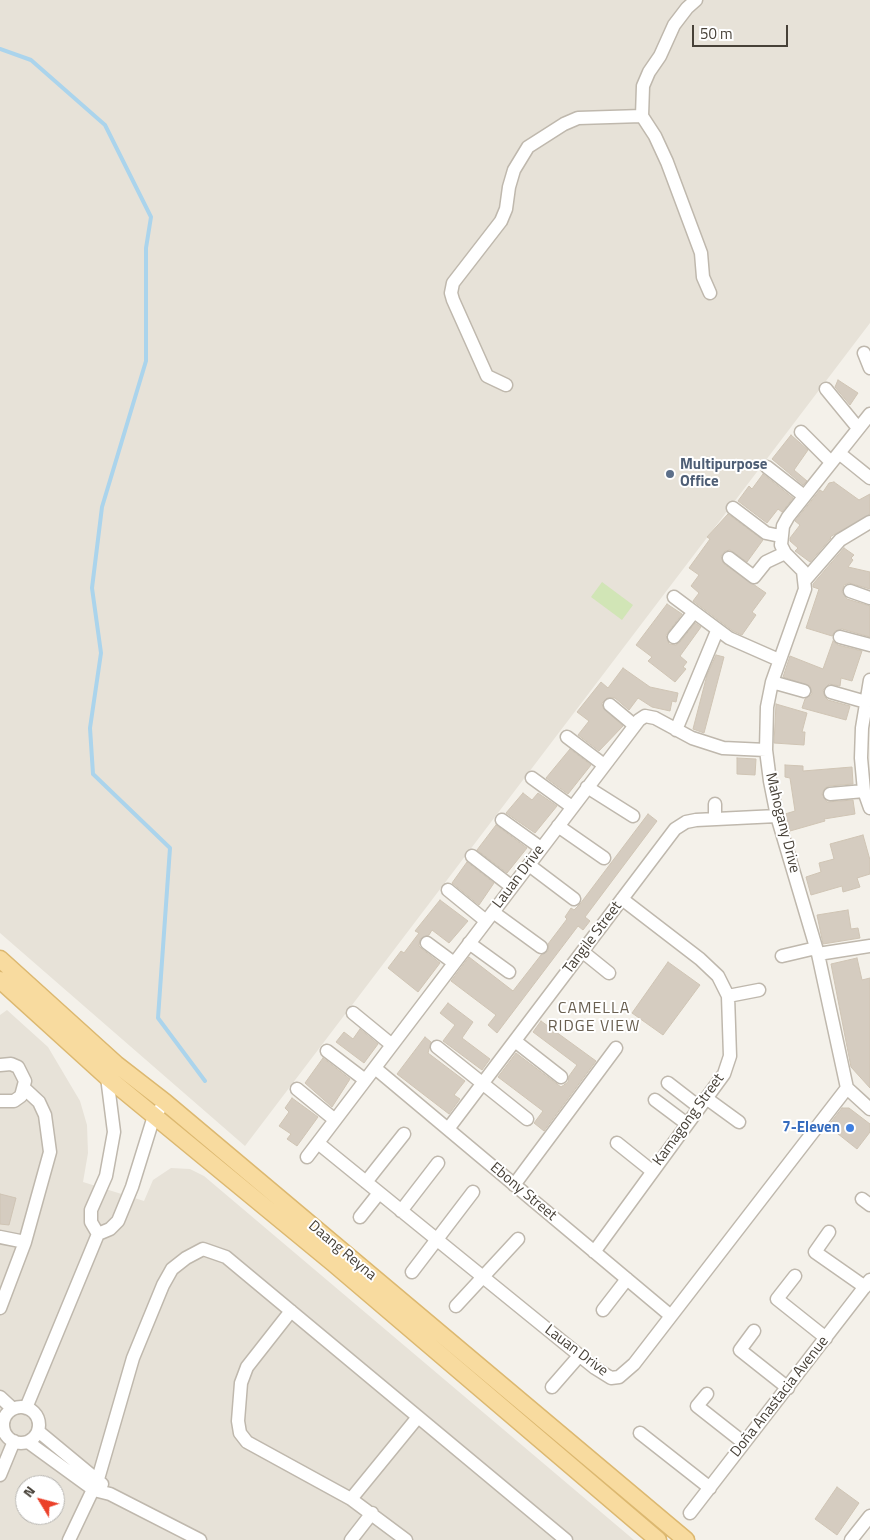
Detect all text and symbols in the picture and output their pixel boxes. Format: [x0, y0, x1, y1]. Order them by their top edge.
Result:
scale bar [695, 15, 791, 47]
text: 50 m [700, 22, 733, 45]
place label: Multipurpose Office [680, 456, 767, 491]
marker: Multipurpose Office [664, 468, 676, 480]
street label: Mahogany Drive [761, 771, 803, 875]
street label: Lauan Drive [489, 842, 549, 912]
street label: Tangile Street [560, 898, 626, 978]
district label: CAMELLA RIDGE VIEW [546, 999, 642, 1037]
street label: Kamagong Street [650, 1070, 728, 1170]
place label: 7-Eleven [782, 1119, 840, 1137]
marker: 7-Eleven [844, 1122, 856, 1134]
street label: Ebony Street [486, 1159, 560, 1225]
street label: Daang Reyna [304, 1217, 380, 1285]
street label: Lauan Drive [541, 1321, 611, 1381]
street label: Doña Anastacia Avenue [727, 1333, 833, 1461]
north arrow [15, 1475, 65, 1525]
text: N [17, 1481, 40, 1501]

